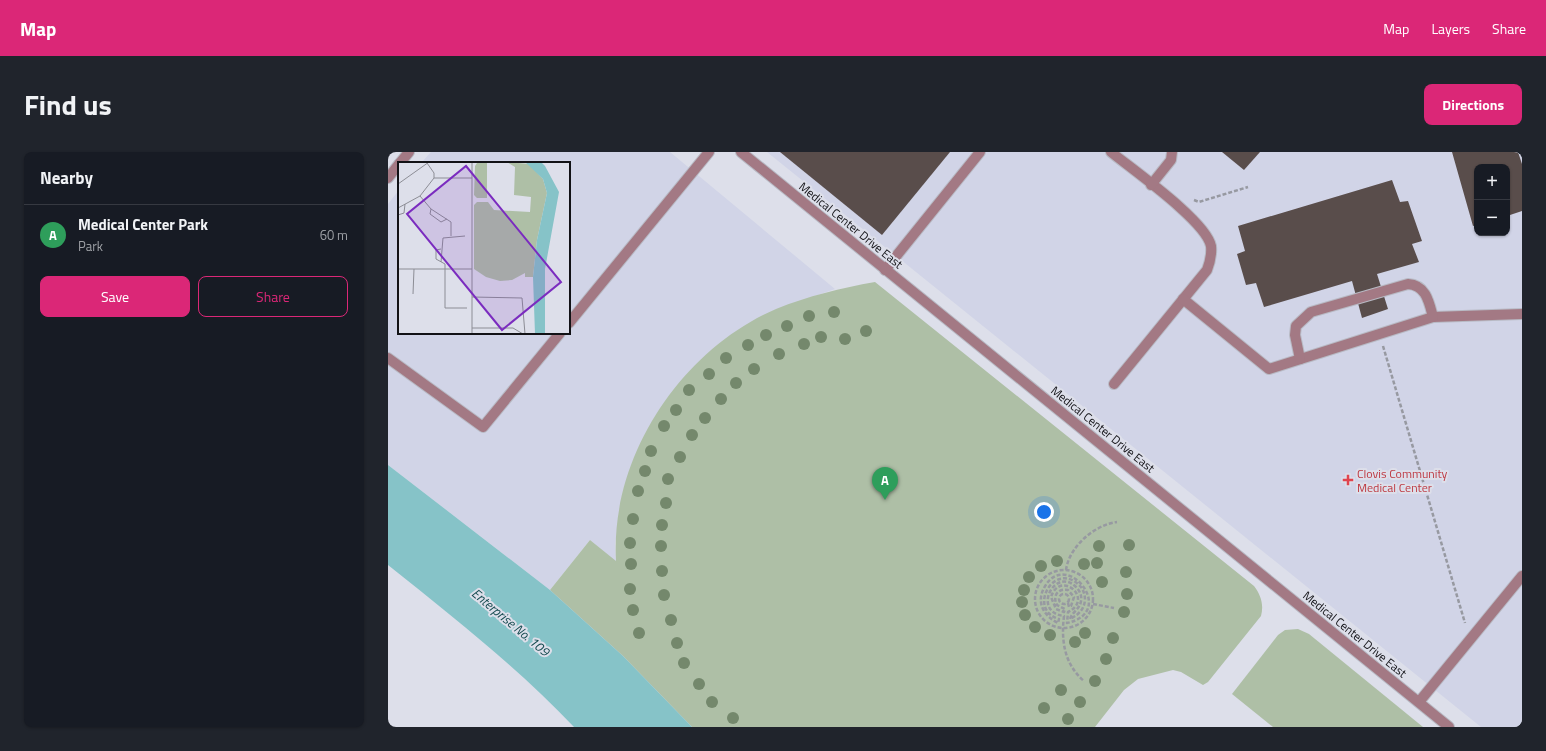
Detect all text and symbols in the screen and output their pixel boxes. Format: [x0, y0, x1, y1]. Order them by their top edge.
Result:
text: Map [20, 14, 56, 43]
text: Map [1383, 18, 1409, 39]
text: Layers [1431, 18, 1470, 39]
text: Share [1492, 18, 1526, 39]
text: Find us [24, 83, 112, 126]
button: Directions [1424, 84, 1522, 125]
inset map [398, 162, 570, 334]
map controls [1474, 164, 1510, 236]
button: + [1474, 164, 1510, 200]
text: Nearby [40, 165, 93, 191]
street label: Medical Center Drive East [795, 177, 908, 273]
button: − [1474, 200, 1510, 236]
text: Medical Center Park [78, 213, 208, 236]
text: A [49, 225, 57, 245]
text: 60 m [320, 225, 348, 245]
text: Park [78, 236, 103, 256]
button: Save [40, 276, 190, 317]
button: Share [198, 276, 348, 317]
street label: Medical Center Drive East [1047, 381, 1160, 477]
place label: Clovis Community Medical Center [1357, 464, 1448, 497]
pin: A [872, 467, 898, 500]
marker: Clovis Community Medical Center [1342, 474, 1354, 486]
your location [1034, 502, 1054, 522]
water label: Enterprise No. 109 [468, 583, 555, 661]
street label: Medical Center Drive East [1299, 586, 1412, 682]

